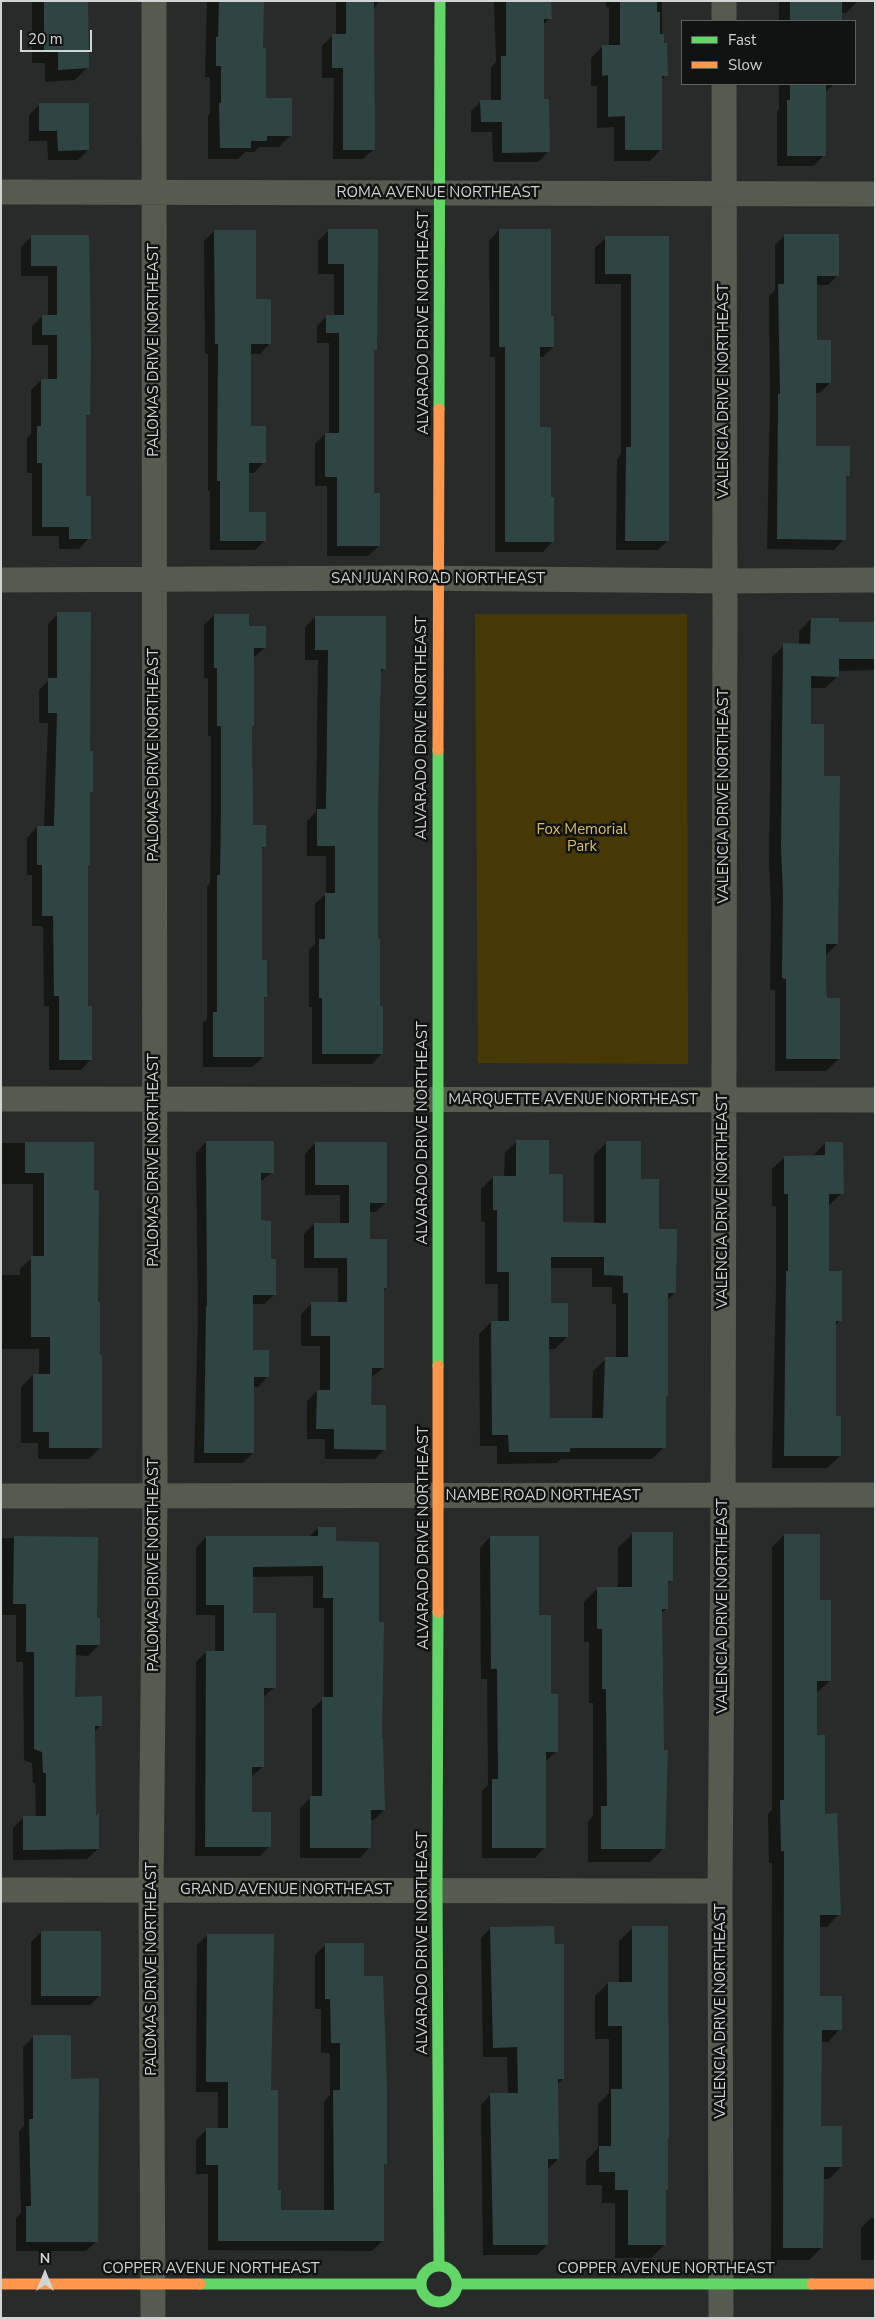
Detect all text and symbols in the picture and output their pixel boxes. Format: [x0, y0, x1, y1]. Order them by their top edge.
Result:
scale bar [22, 20, 95, 52]
legend [681, 20, 856, 85]
text: 20 m [28, 29, 63, 49]
text: Fast [728, 30, 756, 50]
text: Slow [728, 55, 762, 75]
street label: ROMA AVENUE NORTHEAST [336, 184, 540, 202]
street label: ALVARADO DRIVE NORTHEAST [415, 211, 433, 435]
street label: PALOMAS DRIVE NORTHEAST [145, 243, 163, 457]
street label: VALENCIA DRIVE NORTHEAST [715, 283, 733, 499]
street label: SAN JUAN ROAD NORTHEAST [331, 570, 545, 588]
street label: ALVARADO DRIVE NORTHEAST [413, 616, 431, 840]
street label: PALOMAS DRIVE NORTHEAST [145, 648, 163, 862]
street label: VALENCIA DRIVE NORTHEAST [715, 688, 733, 904]
park label: Fox Memorial Park [536, 821, 628, 856]
street label: ALVARADO DRIVE NORTHEAST [414, 1021, 432, 1245]
street label: PALOMAS DRIVE NORTHEAST [145, 1053, 163, 1267]
street label: MARQUETTE AVENUE NORTHEAST [448, 1091, 698, 1109]
street label: VALENCIA DRIVE NORTHEAST [714, 1093, 732, 1309]
street label: ALVARADO DRIVE NORTHEAST [415, 1426, 433, 1650]
street label: PALOMAS DRIVE NORTHEAST [145, 1458, 163, 1672]
street label: NAMBE ROAD NORTHEAST [446, 1487, 640, 1505]
street label: VALENCIA DRIVE NORTHEAST [714, 1498, 732, 1714]
street label: ALVARADO DRIVE NORTHEAST [414, 1831, 432, 2055]
street label: PALOMAS DRIVE NORTHEAST [143, 1862, 161, 2076]
street label: GRAND AVENUE NORTHEAST [180, 1881, 392, 1899]
street label: VALENCIA DRIVE NORTHEAST [712, 1903, 730, 2119]
north arrow [20, 2249, 70, 2299]
text: N [40, 2249, 50, 2268]
street label: COPPER AVENUE NORTHEAST [103, 2260, 319, 2278]
street label: COPPER AVENUE NORTHEAST [558, 2260, 774, 2278]

